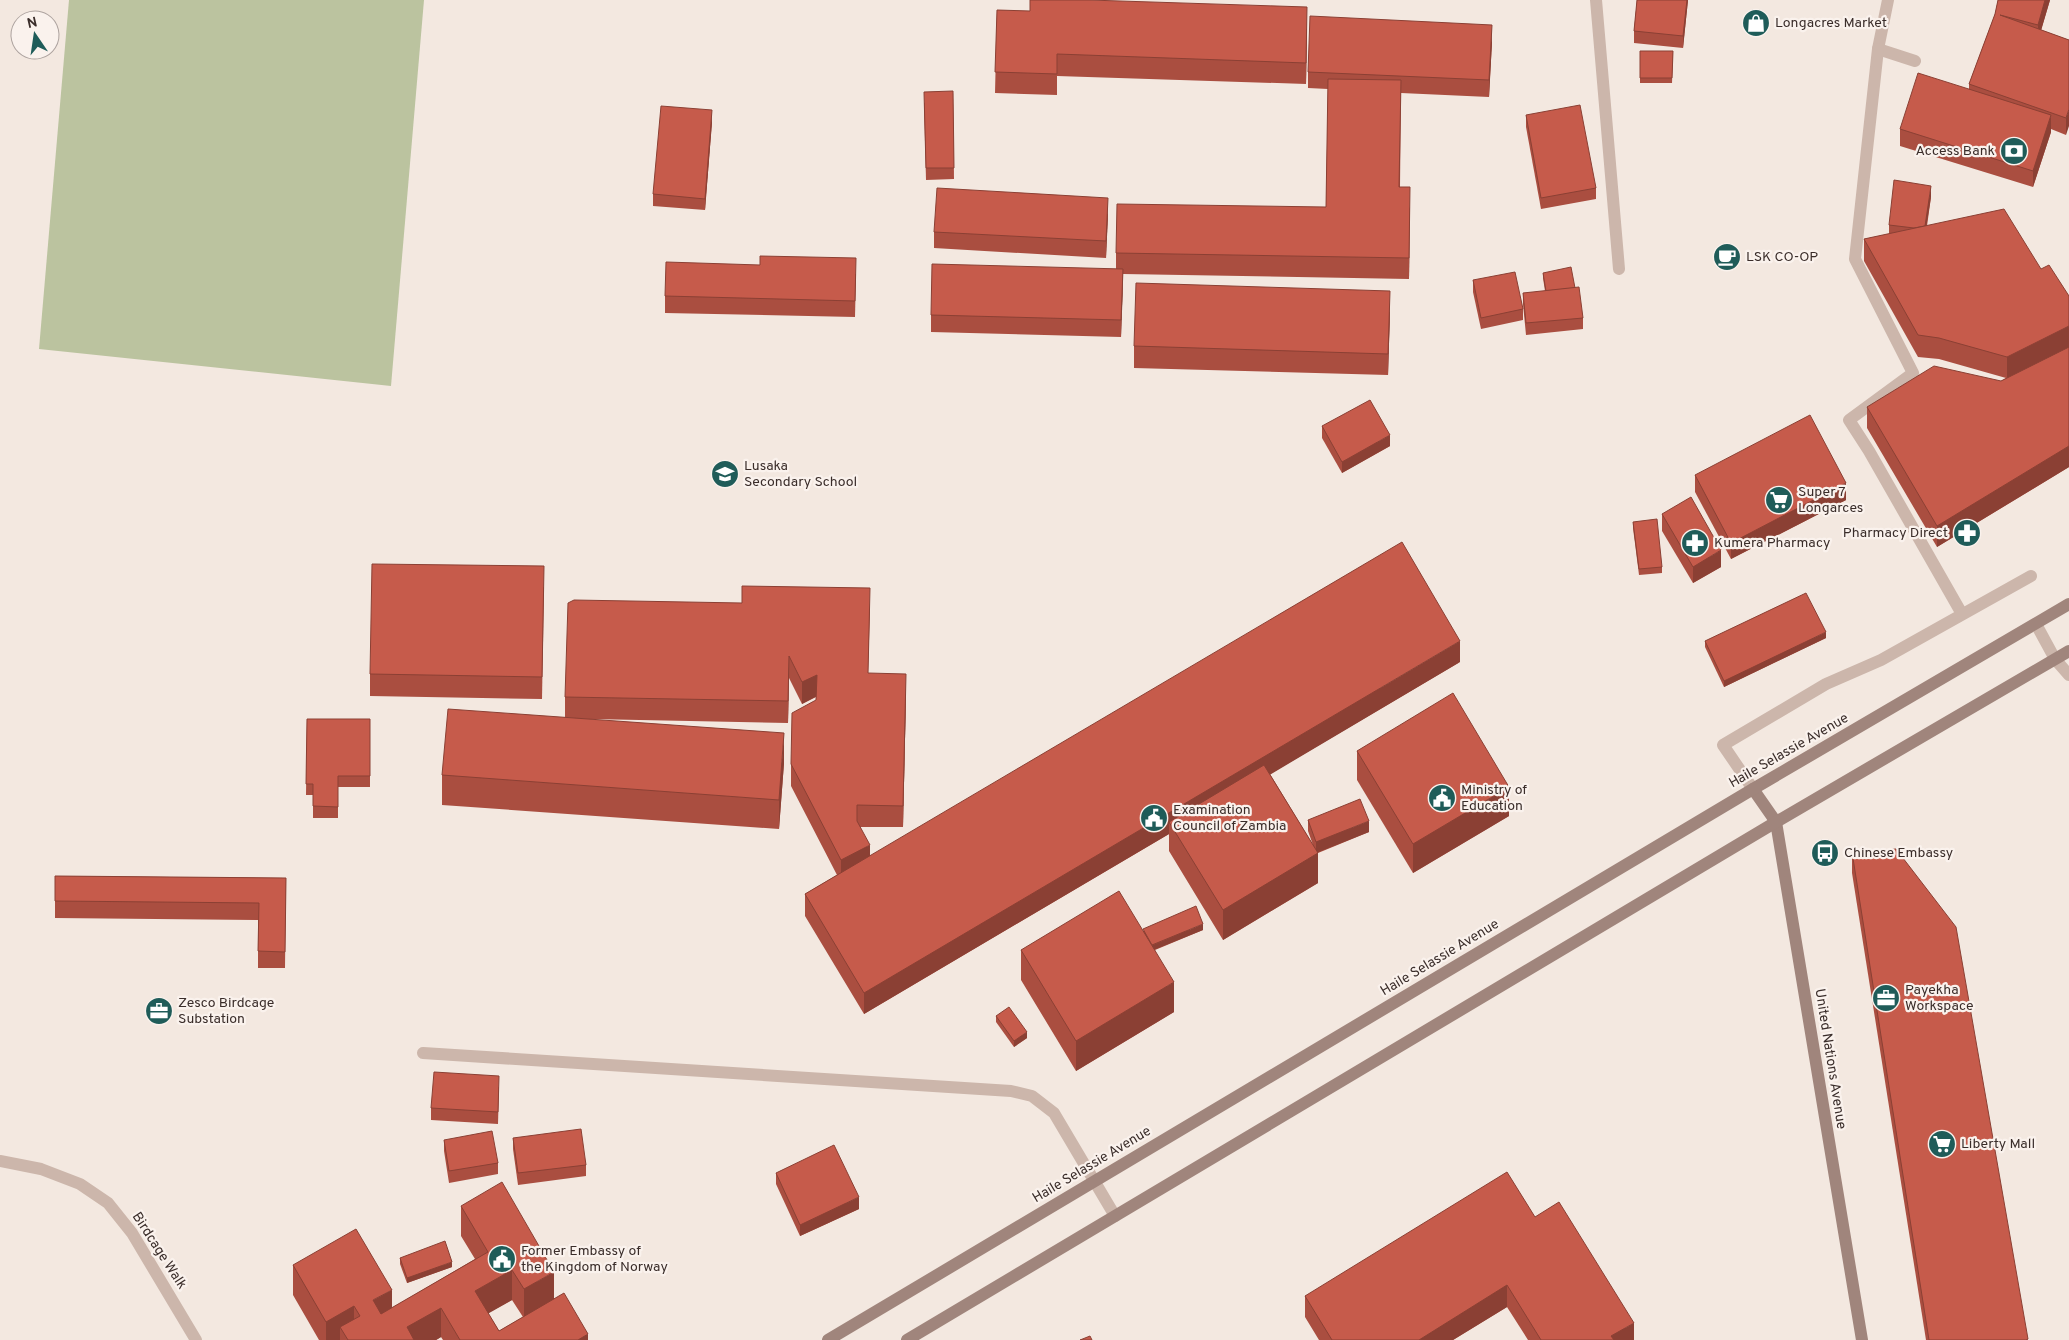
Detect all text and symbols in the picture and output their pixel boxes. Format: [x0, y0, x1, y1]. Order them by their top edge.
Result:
shop icon: Longacres Market [1741, 8, 1771, 38]
north arrow [10, 10, 60, 60]
text: N [26, 14, 39, 33]
place label: Longacres Market [1775, 15, 1887, 32]
bank icon: Access Bank [1999, 136, 2029, 166]
place label: Access Bank [1915, 143, 1995, 160]
cafe icon: LSK CO-OP [1712, 242, 1742, 272]
place label: LSK CO-OP [1746, 249, 1818, 266]
place label: Lusaka Secondary School [744, 458, 857, 491]
school or university icon: Lusaka Secondary School [710, 459, 740, 489]
place label: Super 7 Longarces [1798, 484, 1863, 517]
supermarket icon: Super 7 Longarces [1764, 485, 1794, 515]
pharmacy icon: Pharmacy Direct [1952, 518, 1982, 548]
place label: Pharmacy Direct [1843, 525, 1948, 542]
pharmacy icon: Kumera Pharmacy [1680, 528, 1710, 558]
place label: Kumera Pharmacy [1714, 535, 1830, 552]
street label: Haile Selassie Avenue [1726, 710, 1852, 792]
place label: Ministry of Education [1461, 782, 1527, 815]
public building icon: Ministry of Education [1427, 783, 1457, 813]
place label: Examination Council of Zambia [1173, 802, 1286, 835]
public building icon: Examination Council of Zambia [1139, 803, 1169, 833]
bus stop icon: Chinese Embassy [1810, 838, 1840, 868]
place label: Chinese Embassy [1844, 845, 1953, 862]
street label: Haile Selassie Avenue [1378, 916, 1502, 1000]
place label: Payekha Workspace [1905, 982, 1974, 1015]
office icon: Payekha Workspace [1871, 983, 1901, 1013]
street label: United Nations Avenue [1810, 987, 1850, 1131]
place label: Zesco Birdcage Substation [178, 995, 274, 1028]
office icon: Zesco Birdcage Substation [144, 996, 174, 1026]
street label: Haile Selassie Avenue [1030, 1123, 1154, 1207]
supermarket icon: Liberty Mall [1927, 1129, 1957, 1159]
place label: Liberty Mall [1961, 1136, 2035, 1153]
street label: Birdcage Walk [128, 1209, 190, 1293]
place label: Former Embassy of the Kingdom of Norway [521, 1243, 668, 1276]
public building icon: Former Embassy of the Kingdom of Norway [487, 1244, 517, 1274]

